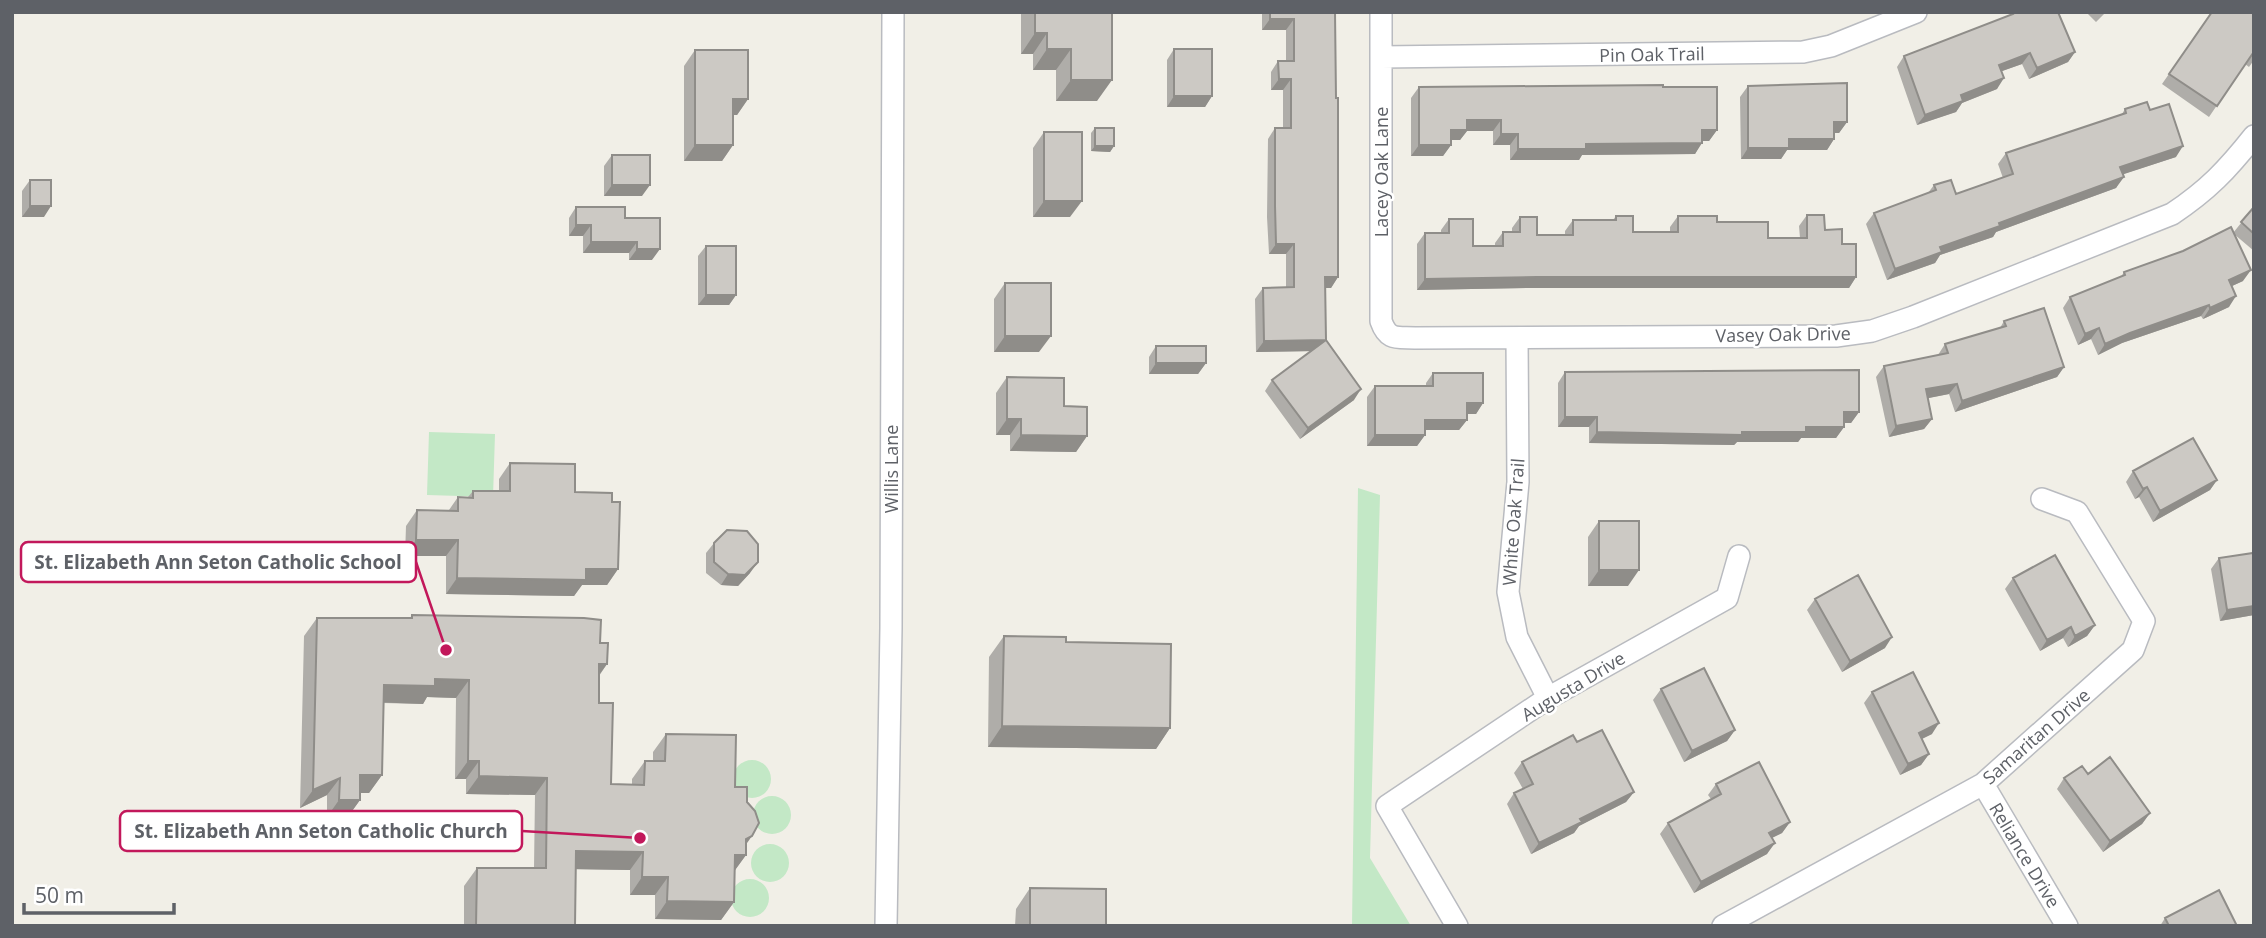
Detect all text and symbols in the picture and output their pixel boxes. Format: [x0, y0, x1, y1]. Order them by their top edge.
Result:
street label: Pin Oak Trail [1599, 41, 1705, 67]
street label: Lacey Oak Lane [1369, 107, 1393, 237]
street label: Vasey Oak Drive [1715, 321, 1851, 347]
street label: Willis Lane [879, 425, 903, 513]
street label: White Oak Trail [1497, 457, 1529, 587]
callout: St. Elizabeth Ann Seton Catholic School [21, 542, 416, 582]
text: St. Elizabeth Ann Seton Catholic School [34, 549, 402, 575]
street label: Augusta Drive [1517, 646, 1629, 726]
street label: Samaritan Drive [1977, 683, 2095, 789]
street label: Reliance Drive [1984, 798, 2066, 912]
callout: St. Elizabeth Ann Seton Catholic Church [120, 811, 522, 851]
text: St. Elizabeth Ann Seton Catholic Church [134, 818, 508, 844]
scale bar [24, 872, 175, 916]
text: 50 m [35, 881, 84, 909]

